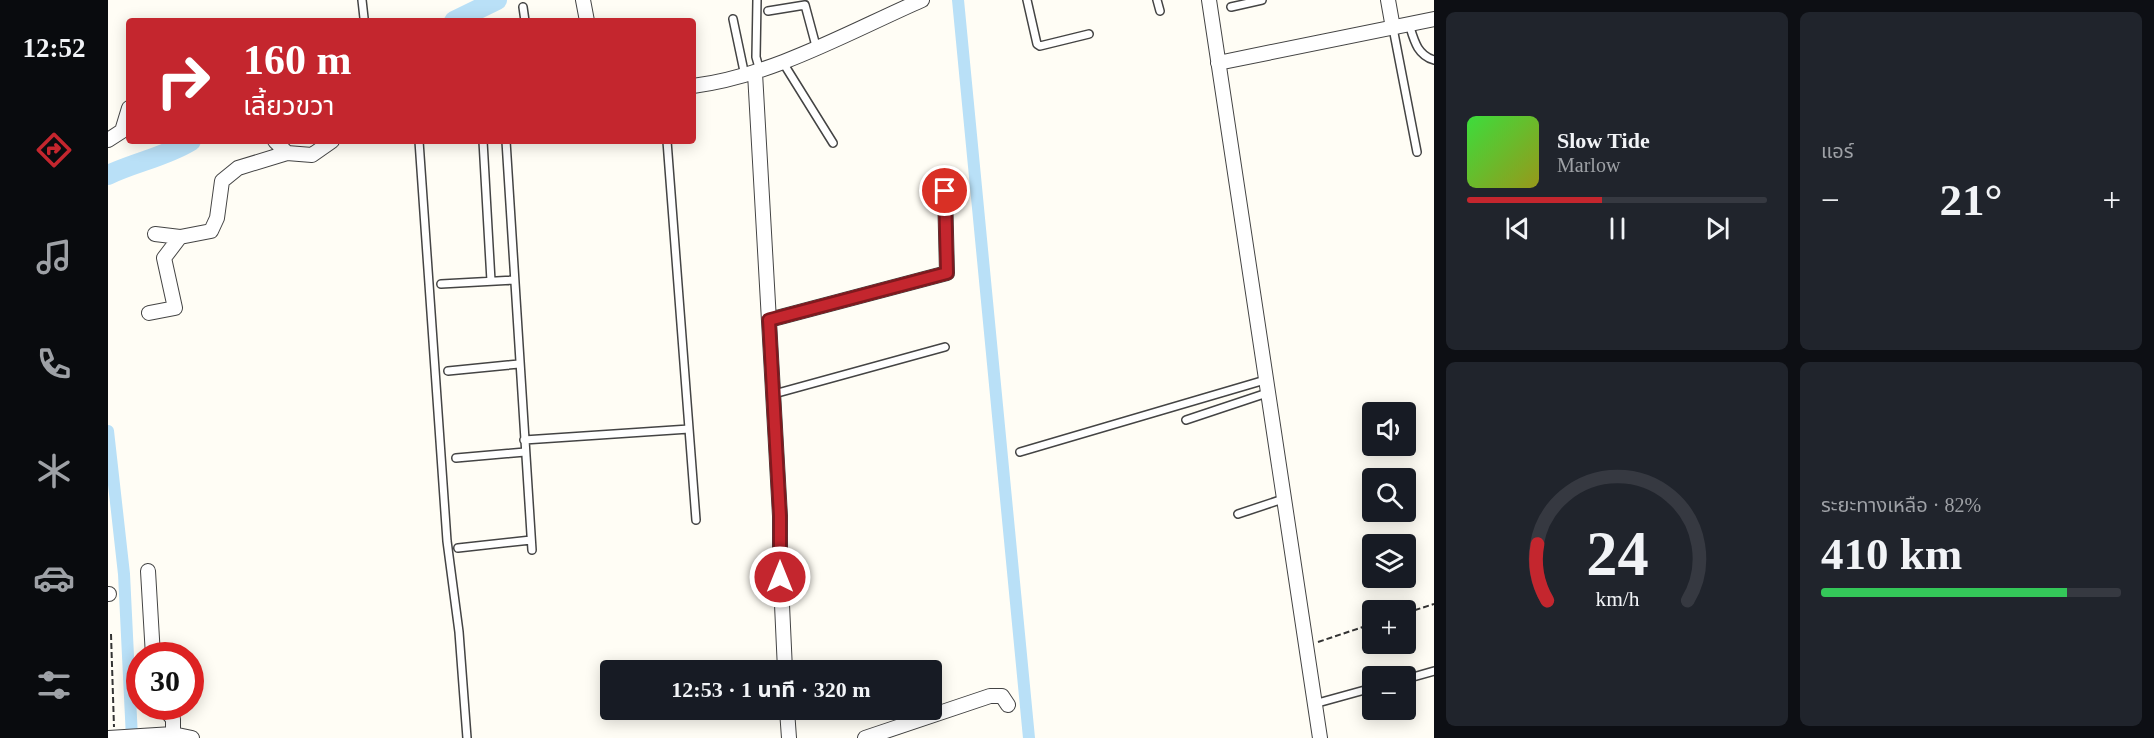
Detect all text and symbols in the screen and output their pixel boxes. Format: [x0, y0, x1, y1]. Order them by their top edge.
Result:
text: 12:52 [23, 33, 86, 63]
text: 160 m [243, 37, 352, 83]
icon: right [144, 42, 222, 120]
text: เลี้ยวขวา [243, 91, 334, 121]
text: Slow Tide [1557, 128, 1650, 153]
icon: directions [33, 129, 75, 171]
text: แอร์ [1821, 140, 1853, 162]
text: Marlow [1557, 154, 1620, 176]
pin [919, 165, 970, 216]
icon: arrive [928, 174, 961, 207]
text: 21° [1940, 175, 2003, 225]
text: − [1821, 182, 1840, 218]
text: + [2102, 182, 2121, 218]
icon: previous [1501, 212, 1534, 245]
icon: pause [1601, 212, 1634, 245]
icon: next [1701, 212, 1734, 245]
icon: music [33, 236, 75, 278]
icon: phone [33, 343, 75, 385]
map controls [1362, 402, 1416, 720]
button: sound [1362, 402, 1416, 456]
icon: climate [33, 450, 75, 492]
button: search [1362, 468, 1416, 522]
text: ระยะทางเหลือ · 82% [1821, 494, 1981, 516]
text: 24 [1586, 519, 1648, 588]
text: 410 km [1821, 529, 1962, 579]
button: layers [1362, 534, 1416, 588]
position arrow [748, 545, 812, 609]
icon: car [33, 557, 75, 599]
text: km/h [1595, 587, 1639, 611]
button: + [1362, 600, 1416, 654]
speed limit sign: 30 [126, 642, 204, 720]
icon: filters [33, 664, 75, 706]
button: − [1362, 666, 1416, 720]
text: 12:53 · 1 นาที · 320 m [671, 677, 871, 702]

